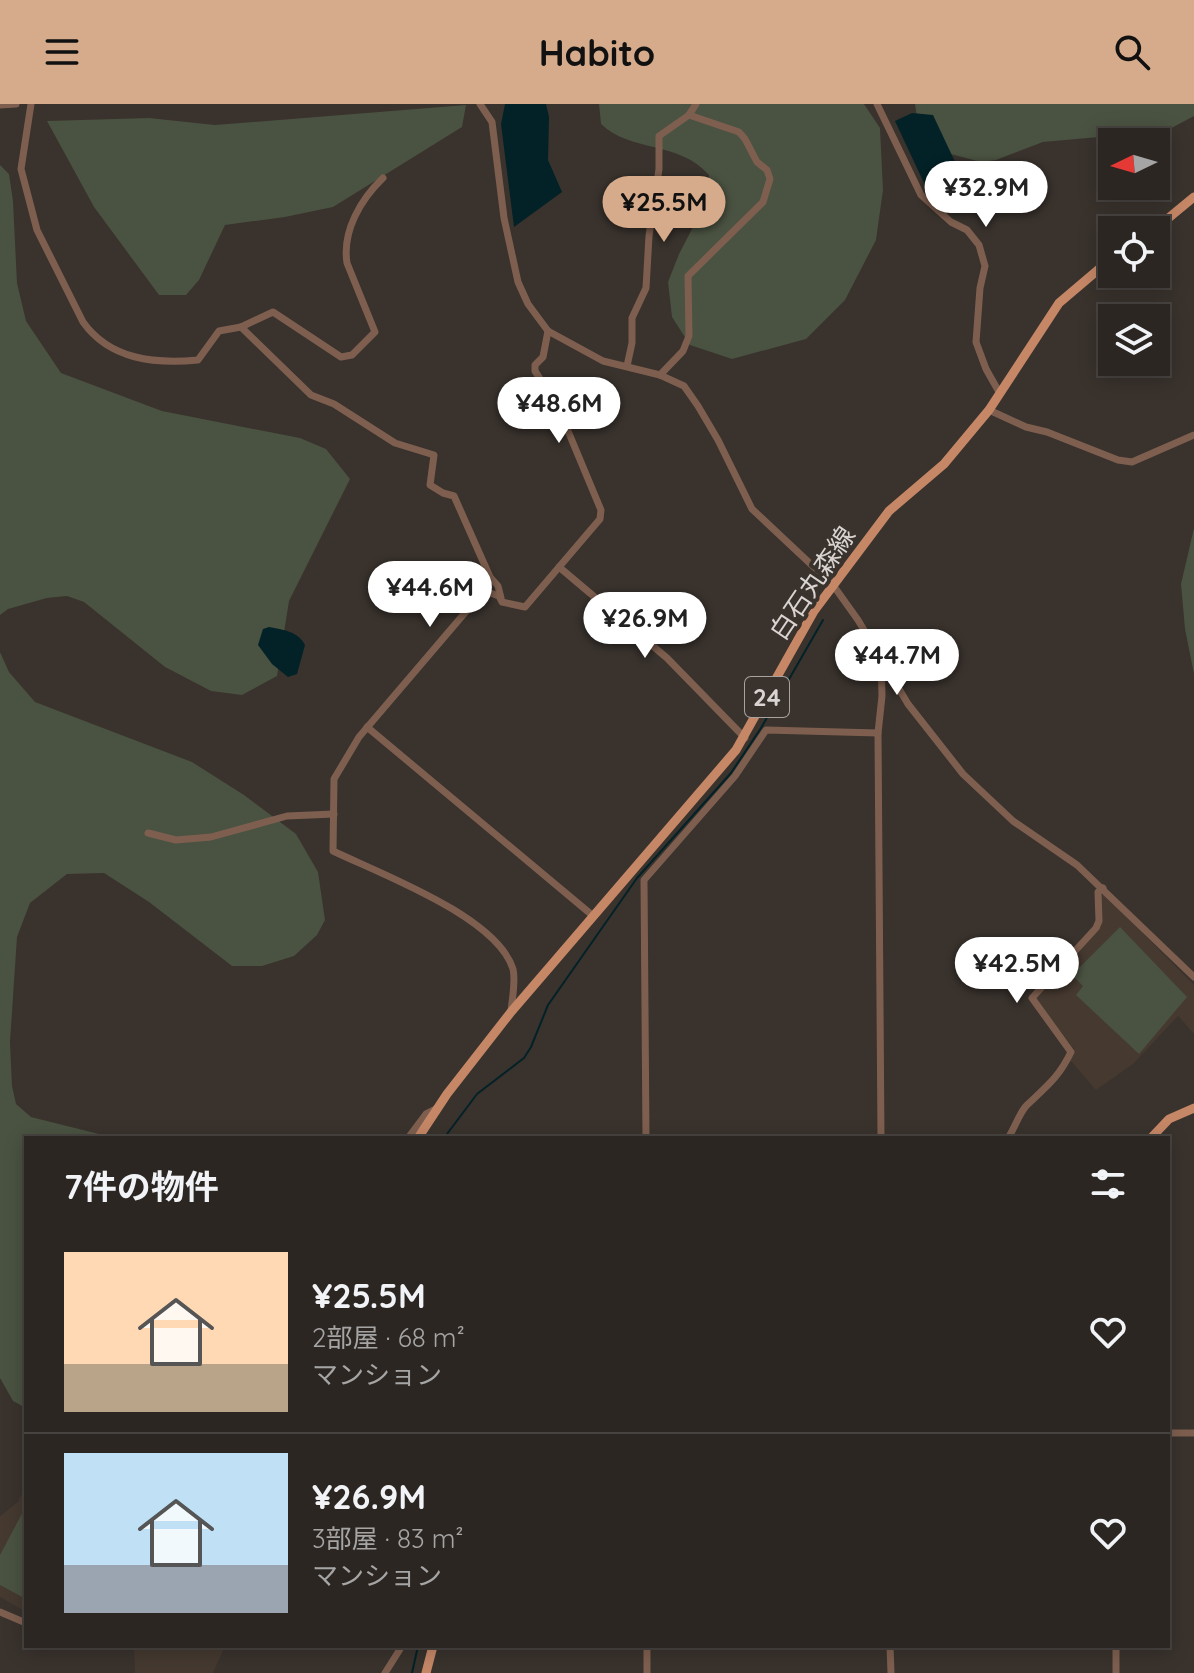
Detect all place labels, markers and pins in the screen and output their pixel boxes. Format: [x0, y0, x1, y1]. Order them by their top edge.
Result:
pin: ¥32.9M [921, 161, 1051, 229]
pin: ¥25.5M [599, 176, 729, 244]
pin: ¥48.6M [494, 377, 624, 445]
pin: ¥44.6M [365, 561, 495, 629]
pin: ¥26.9M [580, 592, 710, 660]
pin: ¥44.7M [832, 629, 962, 697]
pin: ¥42.5M [952, 937, 1082, 1005]

